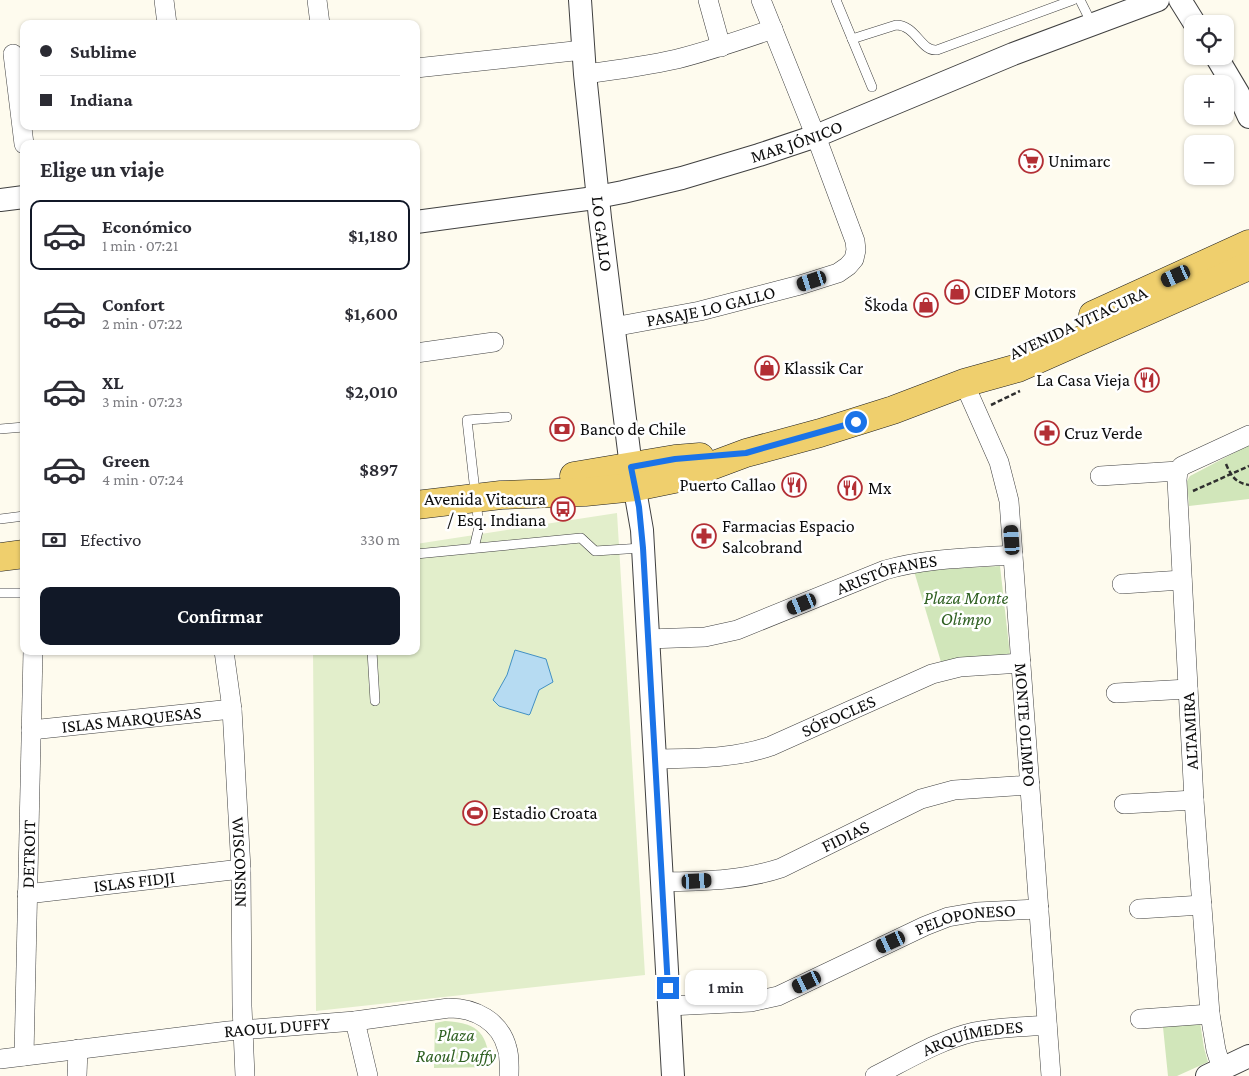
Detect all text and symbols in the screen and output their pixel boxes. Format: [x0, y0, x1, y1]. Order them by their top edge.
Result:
map controls [1184, 15, 1234, 185]
button: locate [1184, 15, 1234, 65]
text: Sublime [70, 41, 137, 62]
button: + [1184, 75, 1234, 125]
text: Indiana [70, 89, 133, 110]
street label: MAR JÓNICO [748, 116, 845, 167]
button: − [1184, 135, 1234, 185]
supermarket icon: Unimarc [1018, 148, 1044, 174]
place label: Unimarc [1048, 151, 1111, 171]
text: Elige un viaje [40, 157, 164, 182]
street label: LO GALLO [588, 195, 617, 273]
icon: car [42, 213, 87, 258]
text: Económico [102, 216, 192, 237]
text: $1,180 [348, 225, 398, 246]
text: 1 min · 07:21 [102, 237, 178, 254]
car [1159, 263, 1192, 289]
car [795, 269, 828, 293]
shop icon: CIDEF Motors [944, 279, 970, 305]
street label: PASAJE LO GALLO [645, 282, 777, 331]
place label: CIDEF Motors [974, 282, 1076, 302]
street label: AVENIDA VITACURA [1006, 282, 1151, 364]
icon: car [42, 291, 87, 336]
shop icon: Škoda [913, 292, 939, 318]
text: Confort [102, 294, 165, 315]
place label: Škoda [864, 295, 908, 315]
text: $1,600 [345, 303, 398, 324]
text: 2 min · 07:22 [102, 315, 183, 332]
shop icon: Klassik Car [754, 355, 780, 381]
place label: Klassik Car [784, 358, 864, 378]
restaurant icon: La Casa Vieja [1134, 367, 1160, 393]
icon: car [42, 369, 87, 414]
place label: La Casa Vieja [1036, 370, 1130, 391]
text: XL [102, 372, 124, 393]
text: $2,010 [345, 381, 398, 402]
text: 3 min · 07:23 [102, 393, 183, 410]
route start [845, 411, 867, 433]
bank icon: Banco de Chile [549, 416, 575, 442]
place label: Banco de Chile [580, 419, 686, 439]
pharmacy icon: Cruz Verde [1034, 420, 1060, 446]
place label: Cruz Verde [1064, 423, 1142, 443]
icon: car [42, 447, 87, 492]
text: Green [102, 450, 150, 471]
text: $897 [359, 459, 398, 480]
text: 4 min · 07:24 [102, 471, 184, 488]
restaurant icon: Puerto Callao [781, 472, 807, 498]
place label: Puerto Callao [679, 475, 776, 495]
restaurant icon: Mx [837, 475, 863, 501]
place label: Mx [868, 478, 892, 498]
place label: Avenida Vitacura / Esq. Indiana [424, 489, 546, 530]
bus stop icon: Avenida Vitacura / Esq. Indiana [550, 496, 576, 522]
place label: Farmacias Espacio Salcobrand [722, 516, 855, 557]
pharmacy icon: Farmacias Espacio Salcobrand [691, 523, 717, 549]
car [1003, 525, 1020, 555]
icon: cash [40, 526, 68, 554]
text: Efectivo [80, 529, 141, 550]
text: 330 m [360, 531, 400, 548]
street label: ARISTÓFANES [833, 550, 938, 599]
button: Confirmar [40, 587, 400, 645]
park label: Plaza Monte Olimpo [924, 588, 1008, 629]
car [785, 591, 818, 617]
street label: MONTE OLIMPO [1011, 662, 1040, 787]
street label: SÓFOCLES [798, 691, 879, 741]
street label: ALTAMIRA [1178, 691, 1202, 770]
street label: ISLAS MARQUESAS [61, 702, 202, 737]
sports icon: Estadio Croata [462, 800, 488, 826]
place label: Estadio Croata [492, 803, 598, 823]
street label: WISCONSIN [228, 816, 251, 908]
street label: FIDIAS [818, 816, 872, 856]
street label: DETROIT [18, 819, 39, 889]
street label: ISLAS FIDJI [92, 867, 176, 896]
car [681, 873, 712, 889]
street label: PELOPONESO [912, 900, 1016, 939]
car [874, 929, 907, 955]
car [790, 969, 823, 995]
callout: 1 min [686, 970, 768, 1006]
route end [657, 977, 679, 999]
text: 1 min [708, 979, 744, 996]
street label: RAOUL DUFFY [223, 1013, 332, 1041]
street label: ARQUÍMEDES [919, 1017, 1024, 1060]
park label: Plaza Raoul Duffy [416, 1025, 497, 1066]

